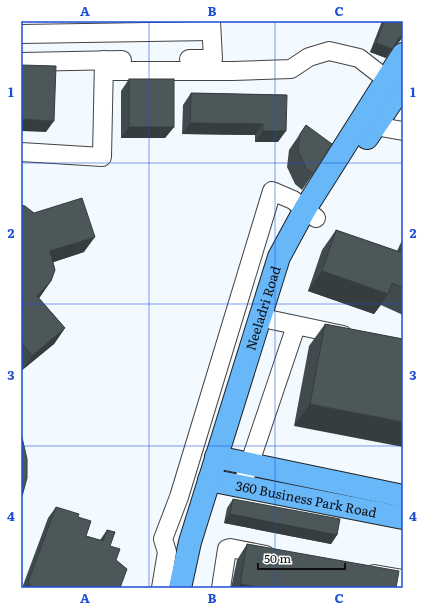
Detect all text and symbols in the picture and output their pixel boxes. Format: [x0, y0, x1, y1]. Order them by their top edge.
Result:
text: A [80, 1, 90, 20]
text: B [208, 1, 217, 20]
text: C [334, 1, 344, 20]
text: 1 [8, 82, 14, 101]
text: 1 [410, 82, 416, 101]
text: 2 [8, 223, 15, 242]
text: 2 [410, 223, 417, 242]
street label: Neeladri Road [240, 263, 285, 353]
text: 3 [7, 365, 15, 384]
text: 3 [409, 365, 417, 384]
street label: 360 Business Park Road [234, 475, 378, 522]
text: 4 [7, 506, 15, 525]
text: 4 [409, 506, 417, 525]
scale bar [258, 545, 345, 571]
text: 50 m [264, 549, 291, 567]
text: A [80, 588, 90, 607]
text: B [208, 588, 217, 607]
text: C [334, 588, 344, 607]

